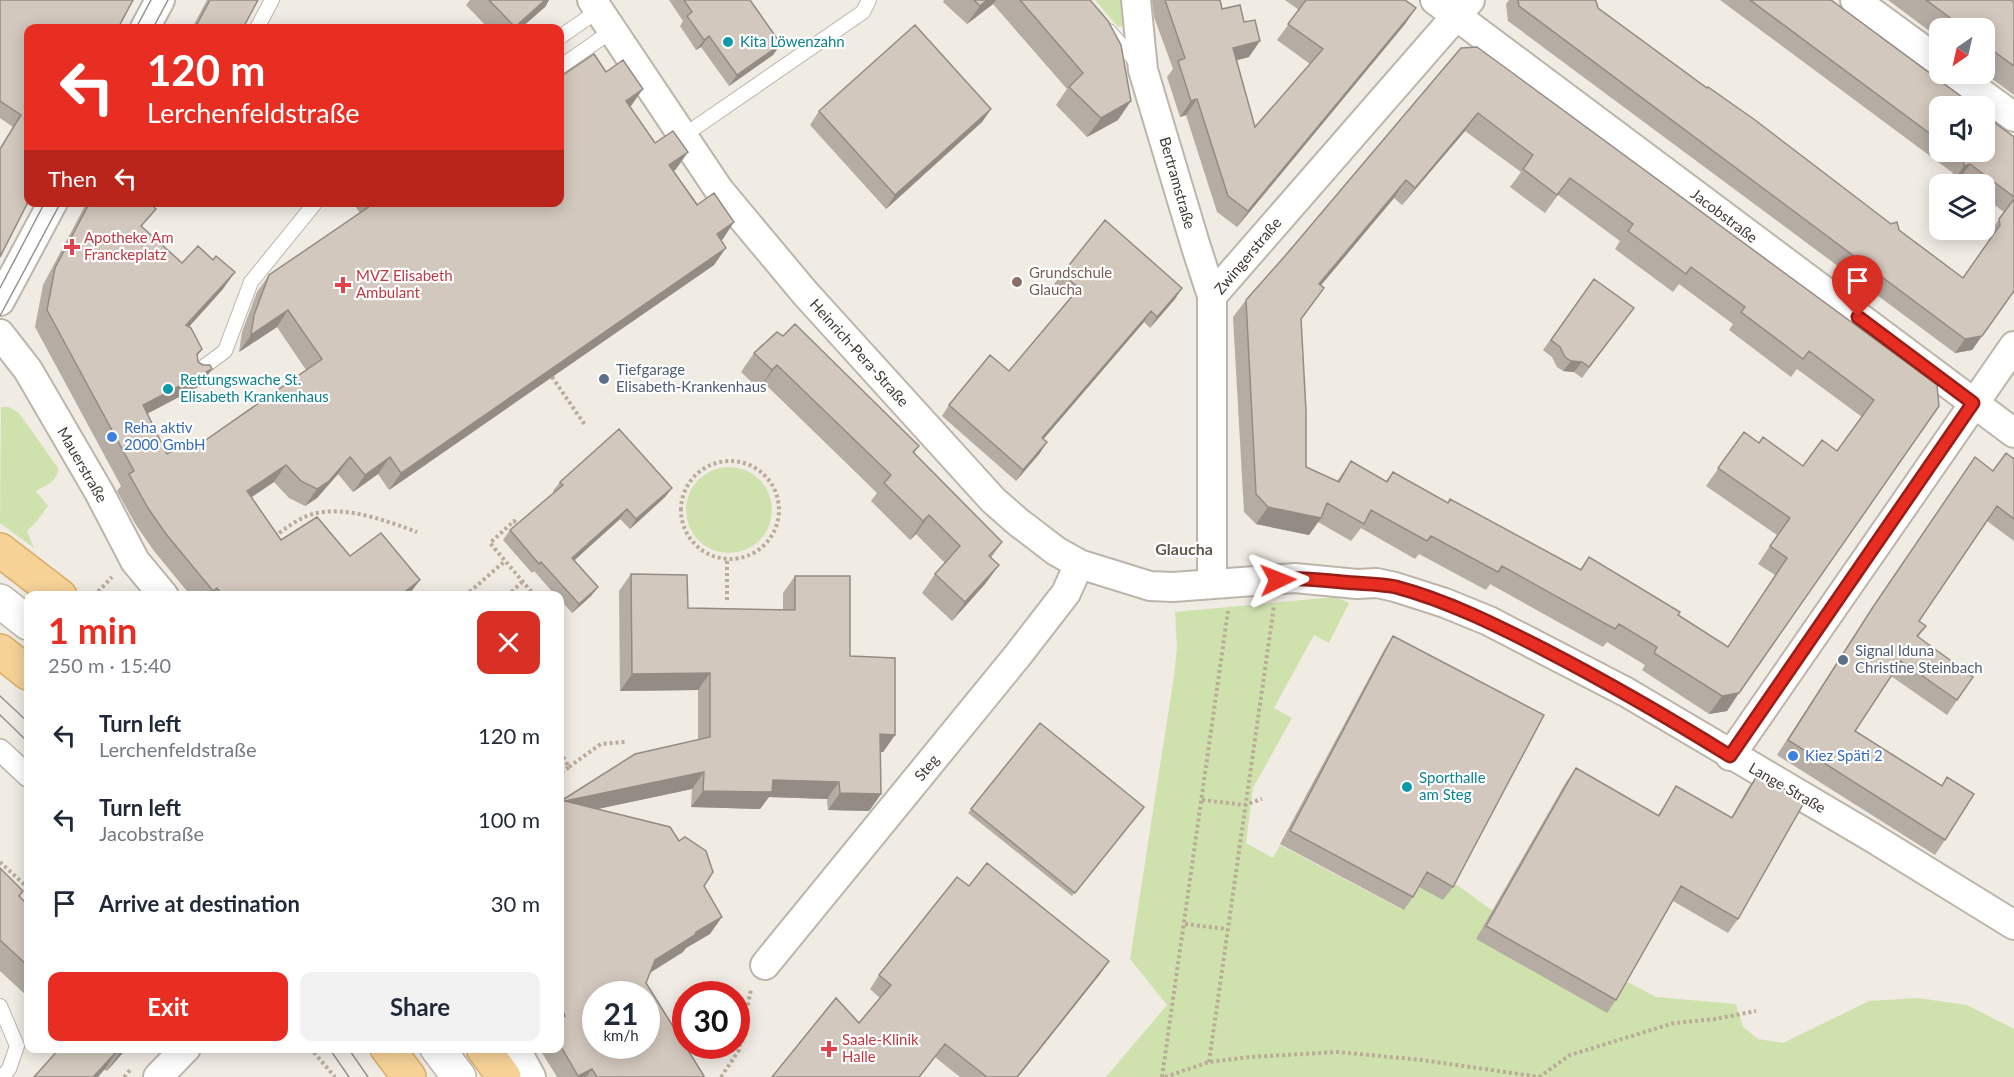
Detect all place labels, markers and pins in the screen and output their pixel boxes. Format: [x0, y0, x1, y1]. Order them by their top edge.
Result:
place label: Kita Löwenzahn [740, 32, 845, 50]
marker: Kita Löwenzahn [721, 35, 735, 49]
place label: Apotheke Am Franckeplatz [84, 228, 173, 263]
marker: Apotheke Am Franckeplatz [65, 240, 79, 254]
pin [1832, 255, 1883, 317]
place label: Grundschule Glaucha [1029, 263, 1112, 298]
place label: MVZ Elisabeth Ambulant [356, 266, 453, 301]
marker: Grundschule Glaucha [1010, 275, 1024, 289]
marker: MVZ Elisabeth Ambulant [334, 276, 352, 294]
place label: Tiefgarage Elisabeth-Krankenhaus [616, 360, 767, 395]
place label: Rettungswache St. Elisabeth Krankenhaus [180, 370, 329, 405]
marker: Tiefgarage Elisabeth-Krankenhaus [597, 372, 611, 386]
marker: Rettungswache St. Elisabeth Krankenhaus [161, 382, 175, 396]
place label: Reha aktiv 2000 GmbH [124, 418, 205, 453]
marker: Reha aktiv 2000 GmbH [105, 430, 119, 444]
place label: Signal Iduna Christine Steinbach [1855, 641, 1983, 676]
marker: Signal Iduna Christine Steinbach [1836, 653, 1850, 667]
place label: Kiez Späti 2 [1805, 746, 1883, 764]
marker: Kiez Späti 2 [1786, 749, 1800, 763]
place label: Sporthalle am Steg [1419, 768, 1486, 803]
marker: Sporthalle am Steg [1400, 780, 1414, 794]
place label: Saale-Klinik Halle [842, 1030, 919, 1065]
marker: Saale-Klinik Halle [820, 1040, 838, 1058]

